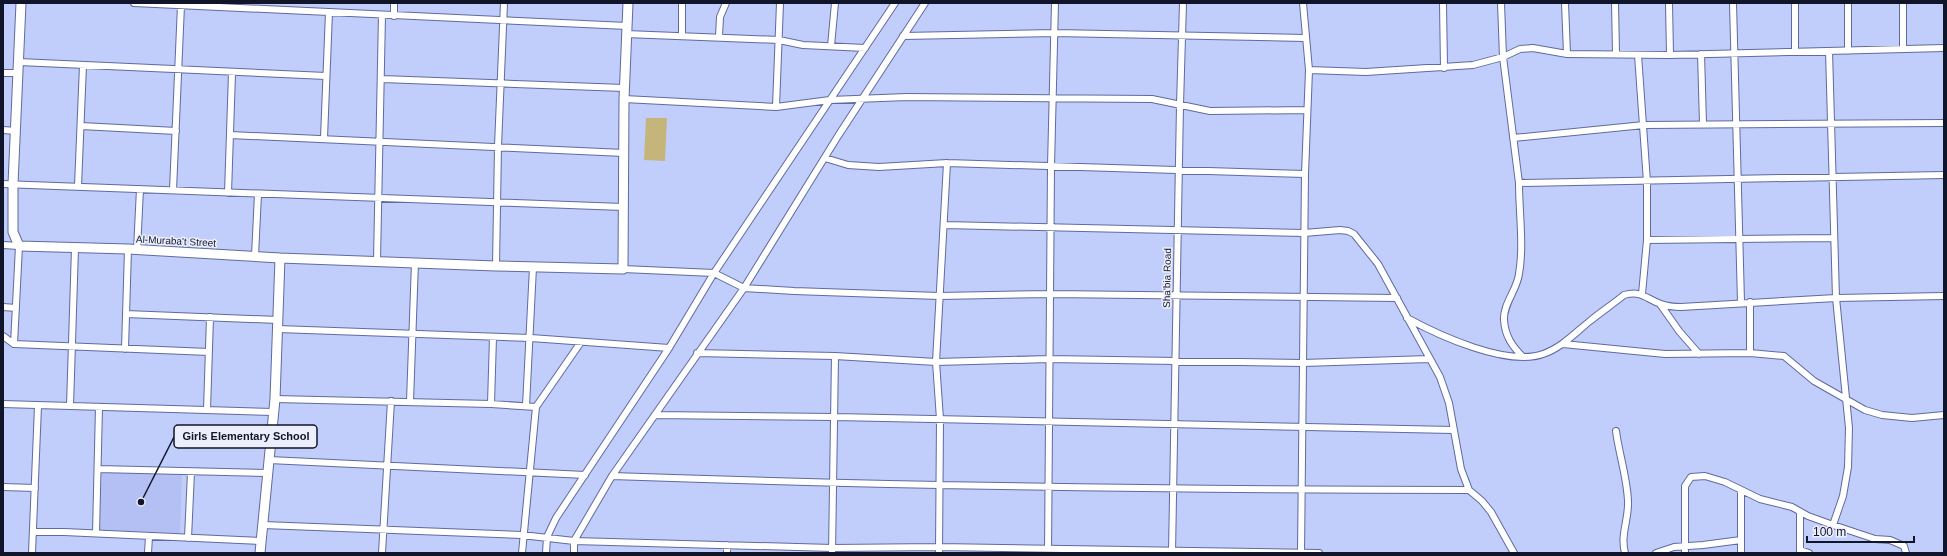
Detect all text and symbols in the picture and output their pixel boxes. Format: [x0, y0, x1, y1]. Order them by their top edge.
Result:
street label: Al-Muraba't Street [136, 233, 217, 249]
street label: Sha'bia Road [1161, 248, 1173, 308]
callout: Girls Elementary School [174, 425, 317, 448]
text: Girls Elementary School [182, 430, 310, 442]
scale bar [1807, 518, 1914, 544]
text: 100 m [1813, 525, 1846, 539]

